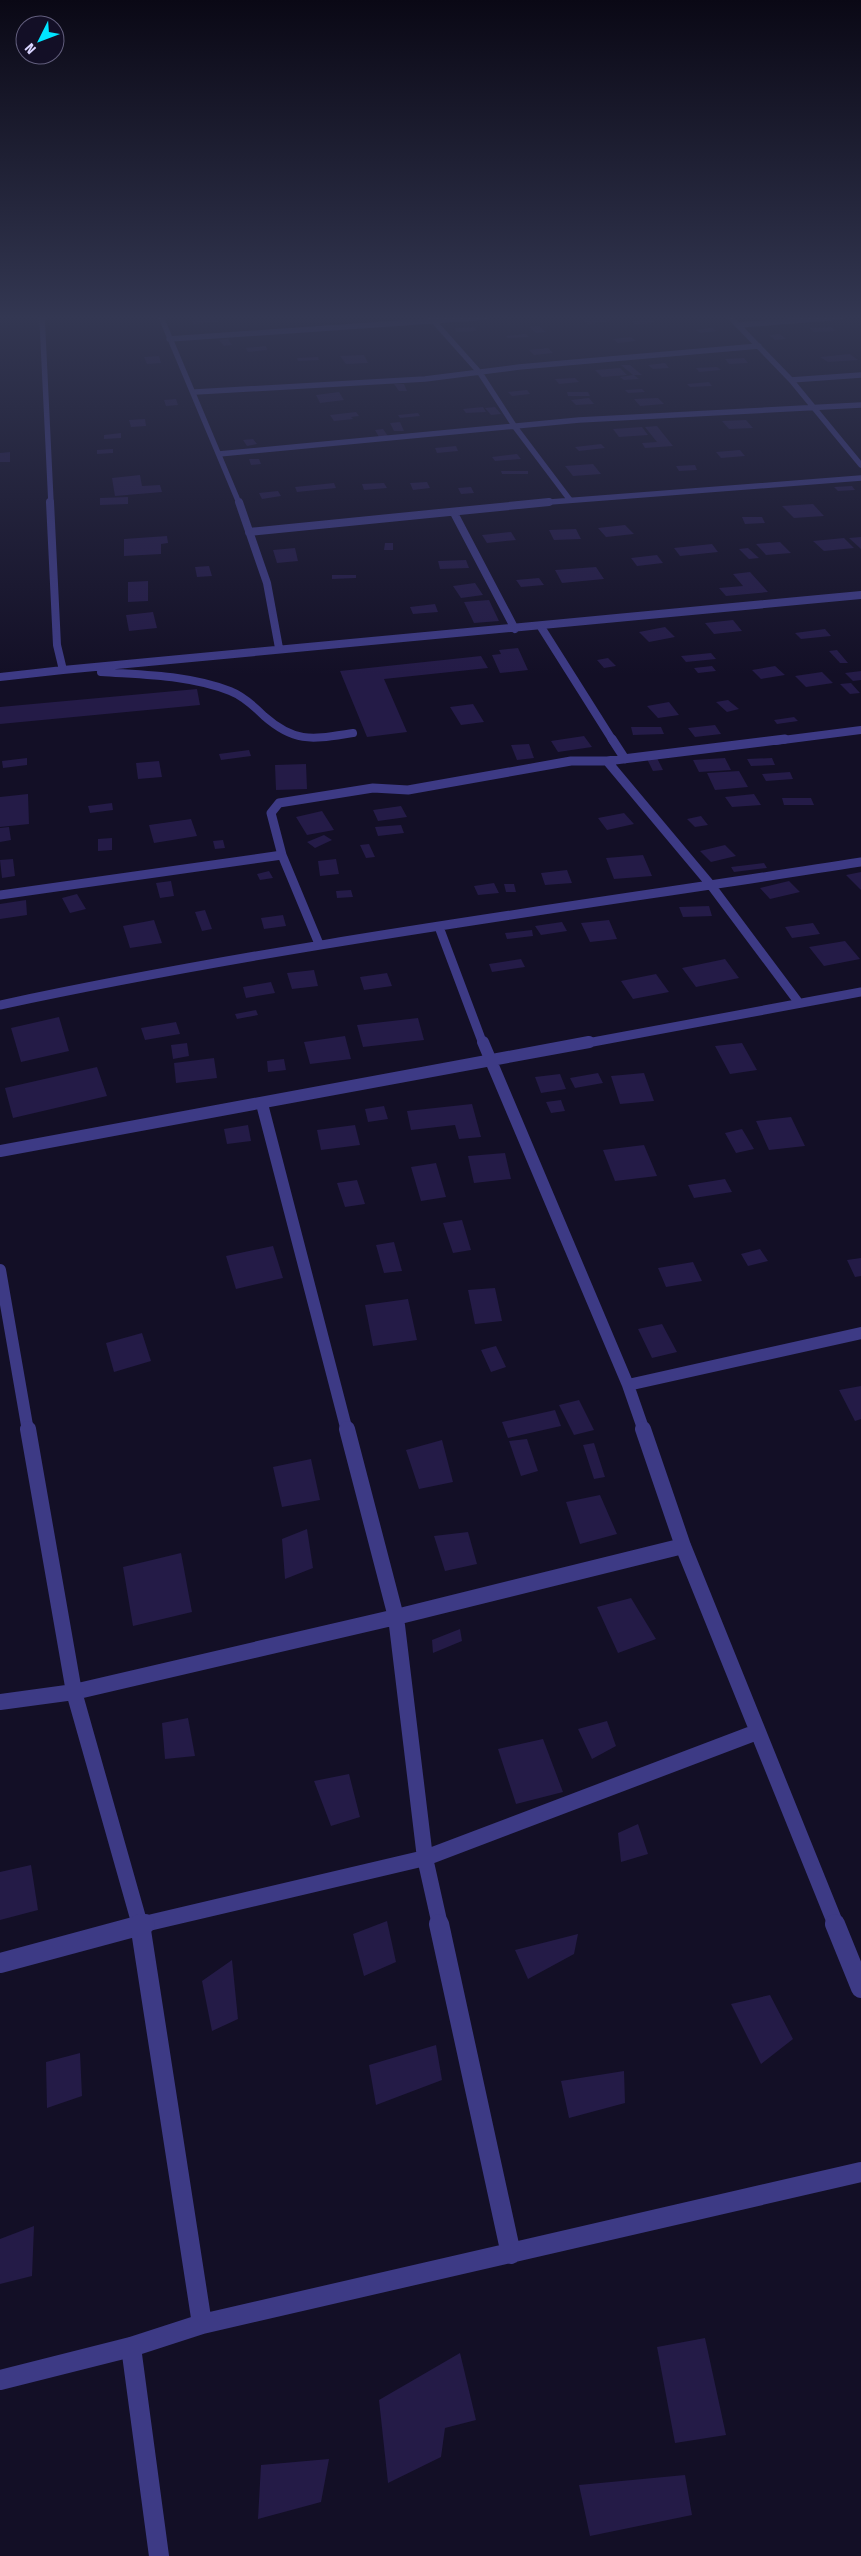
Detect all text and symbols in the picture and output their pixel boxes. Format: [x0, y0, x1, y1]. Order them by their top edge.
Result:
north arrow [15, 15, 65, 65]
text: N [22, 40, 40, 57]

